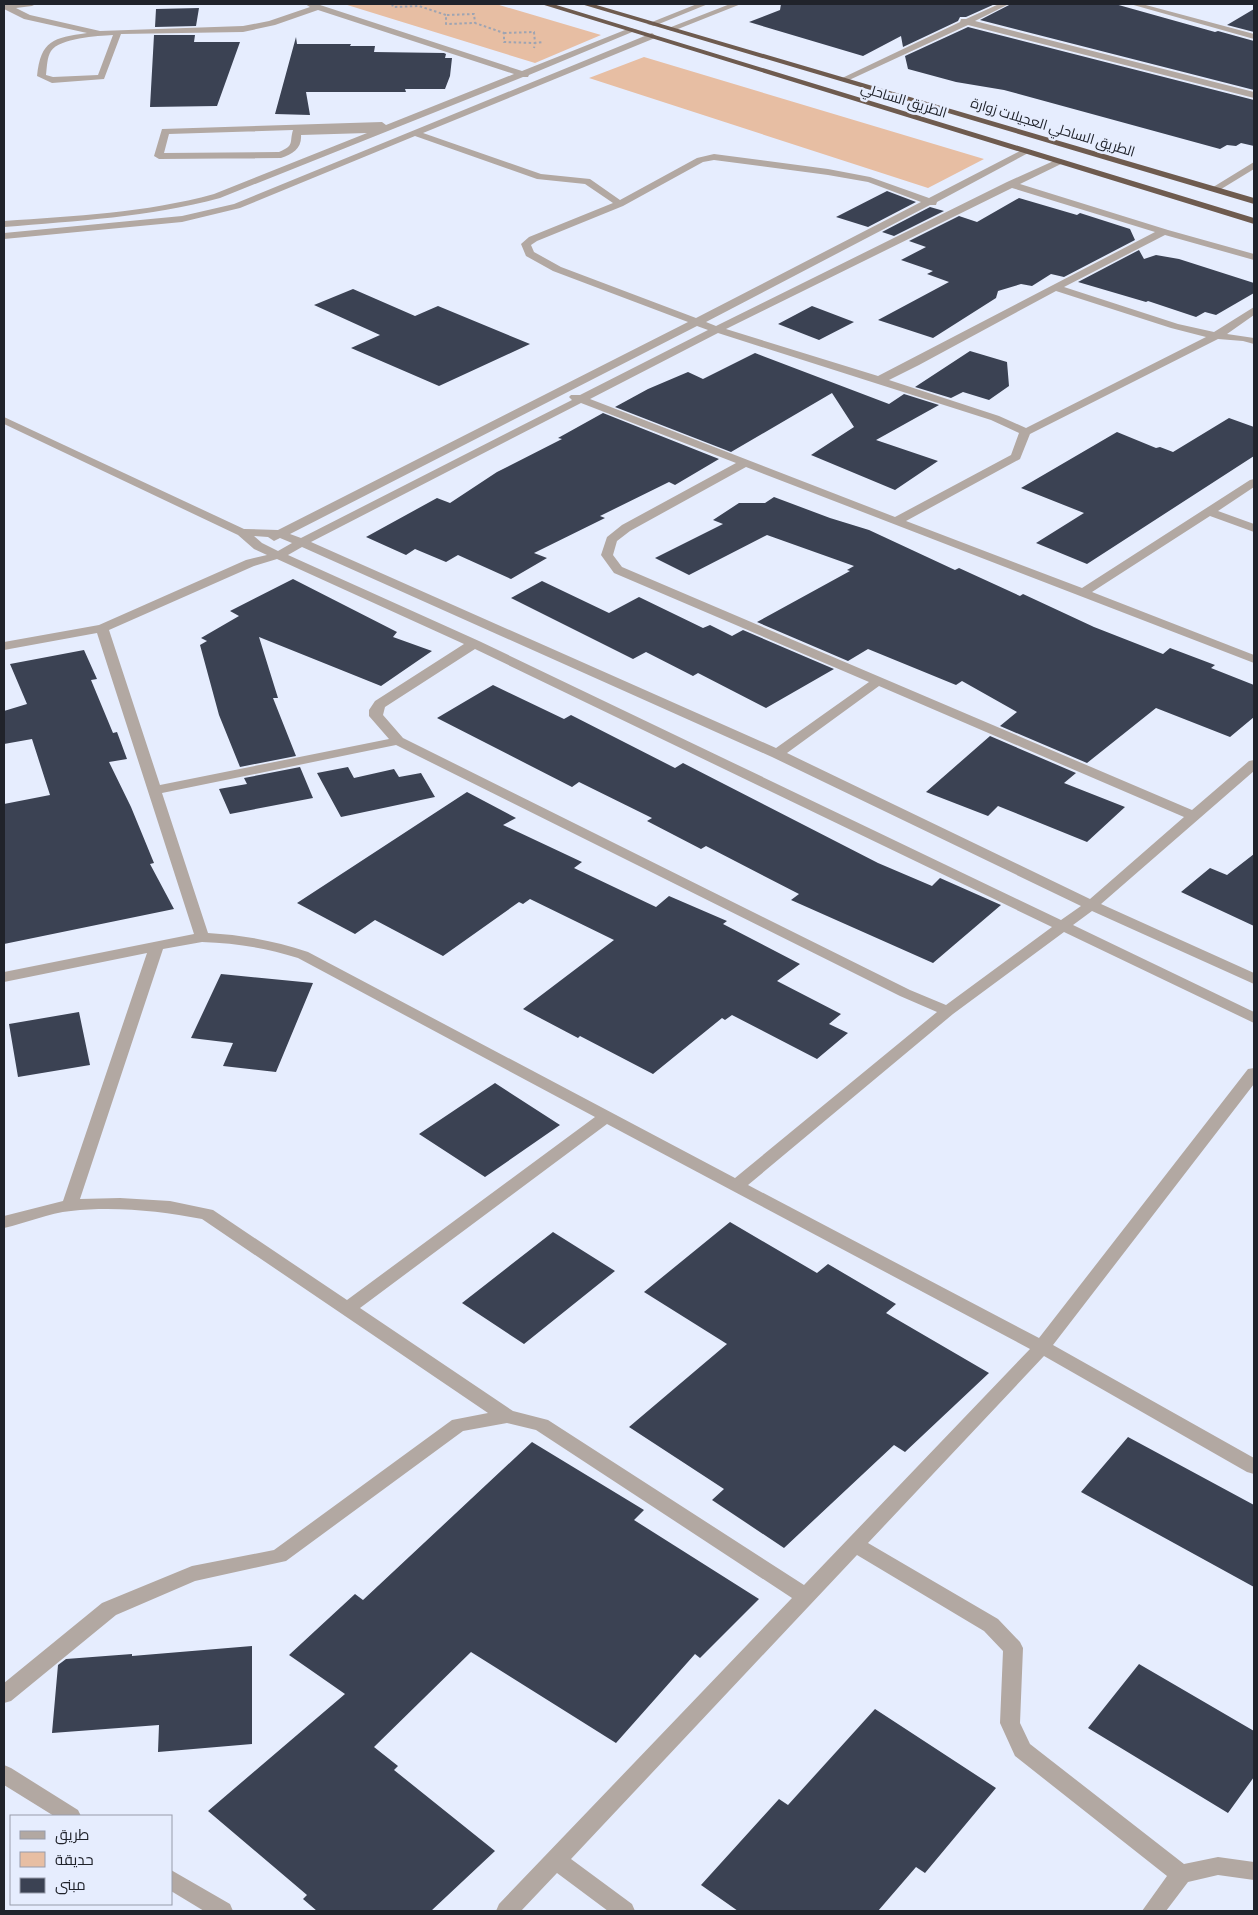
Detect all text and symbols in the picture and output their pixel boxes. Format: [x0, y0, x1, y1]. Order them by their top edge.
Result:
street label: الطريق الساحلي [858, 78, 949, 124]
street label: الطريق الساحلي العجيلات زوارة [968, 93, 1137, 163]
legend [10, 1815, 172, 1905]
text: طريق [55, 1825, 89, 1845]
text: حديقة [55, 1850, 94, 1868]
text: مبنى [55, 1875, 86, 1895]

